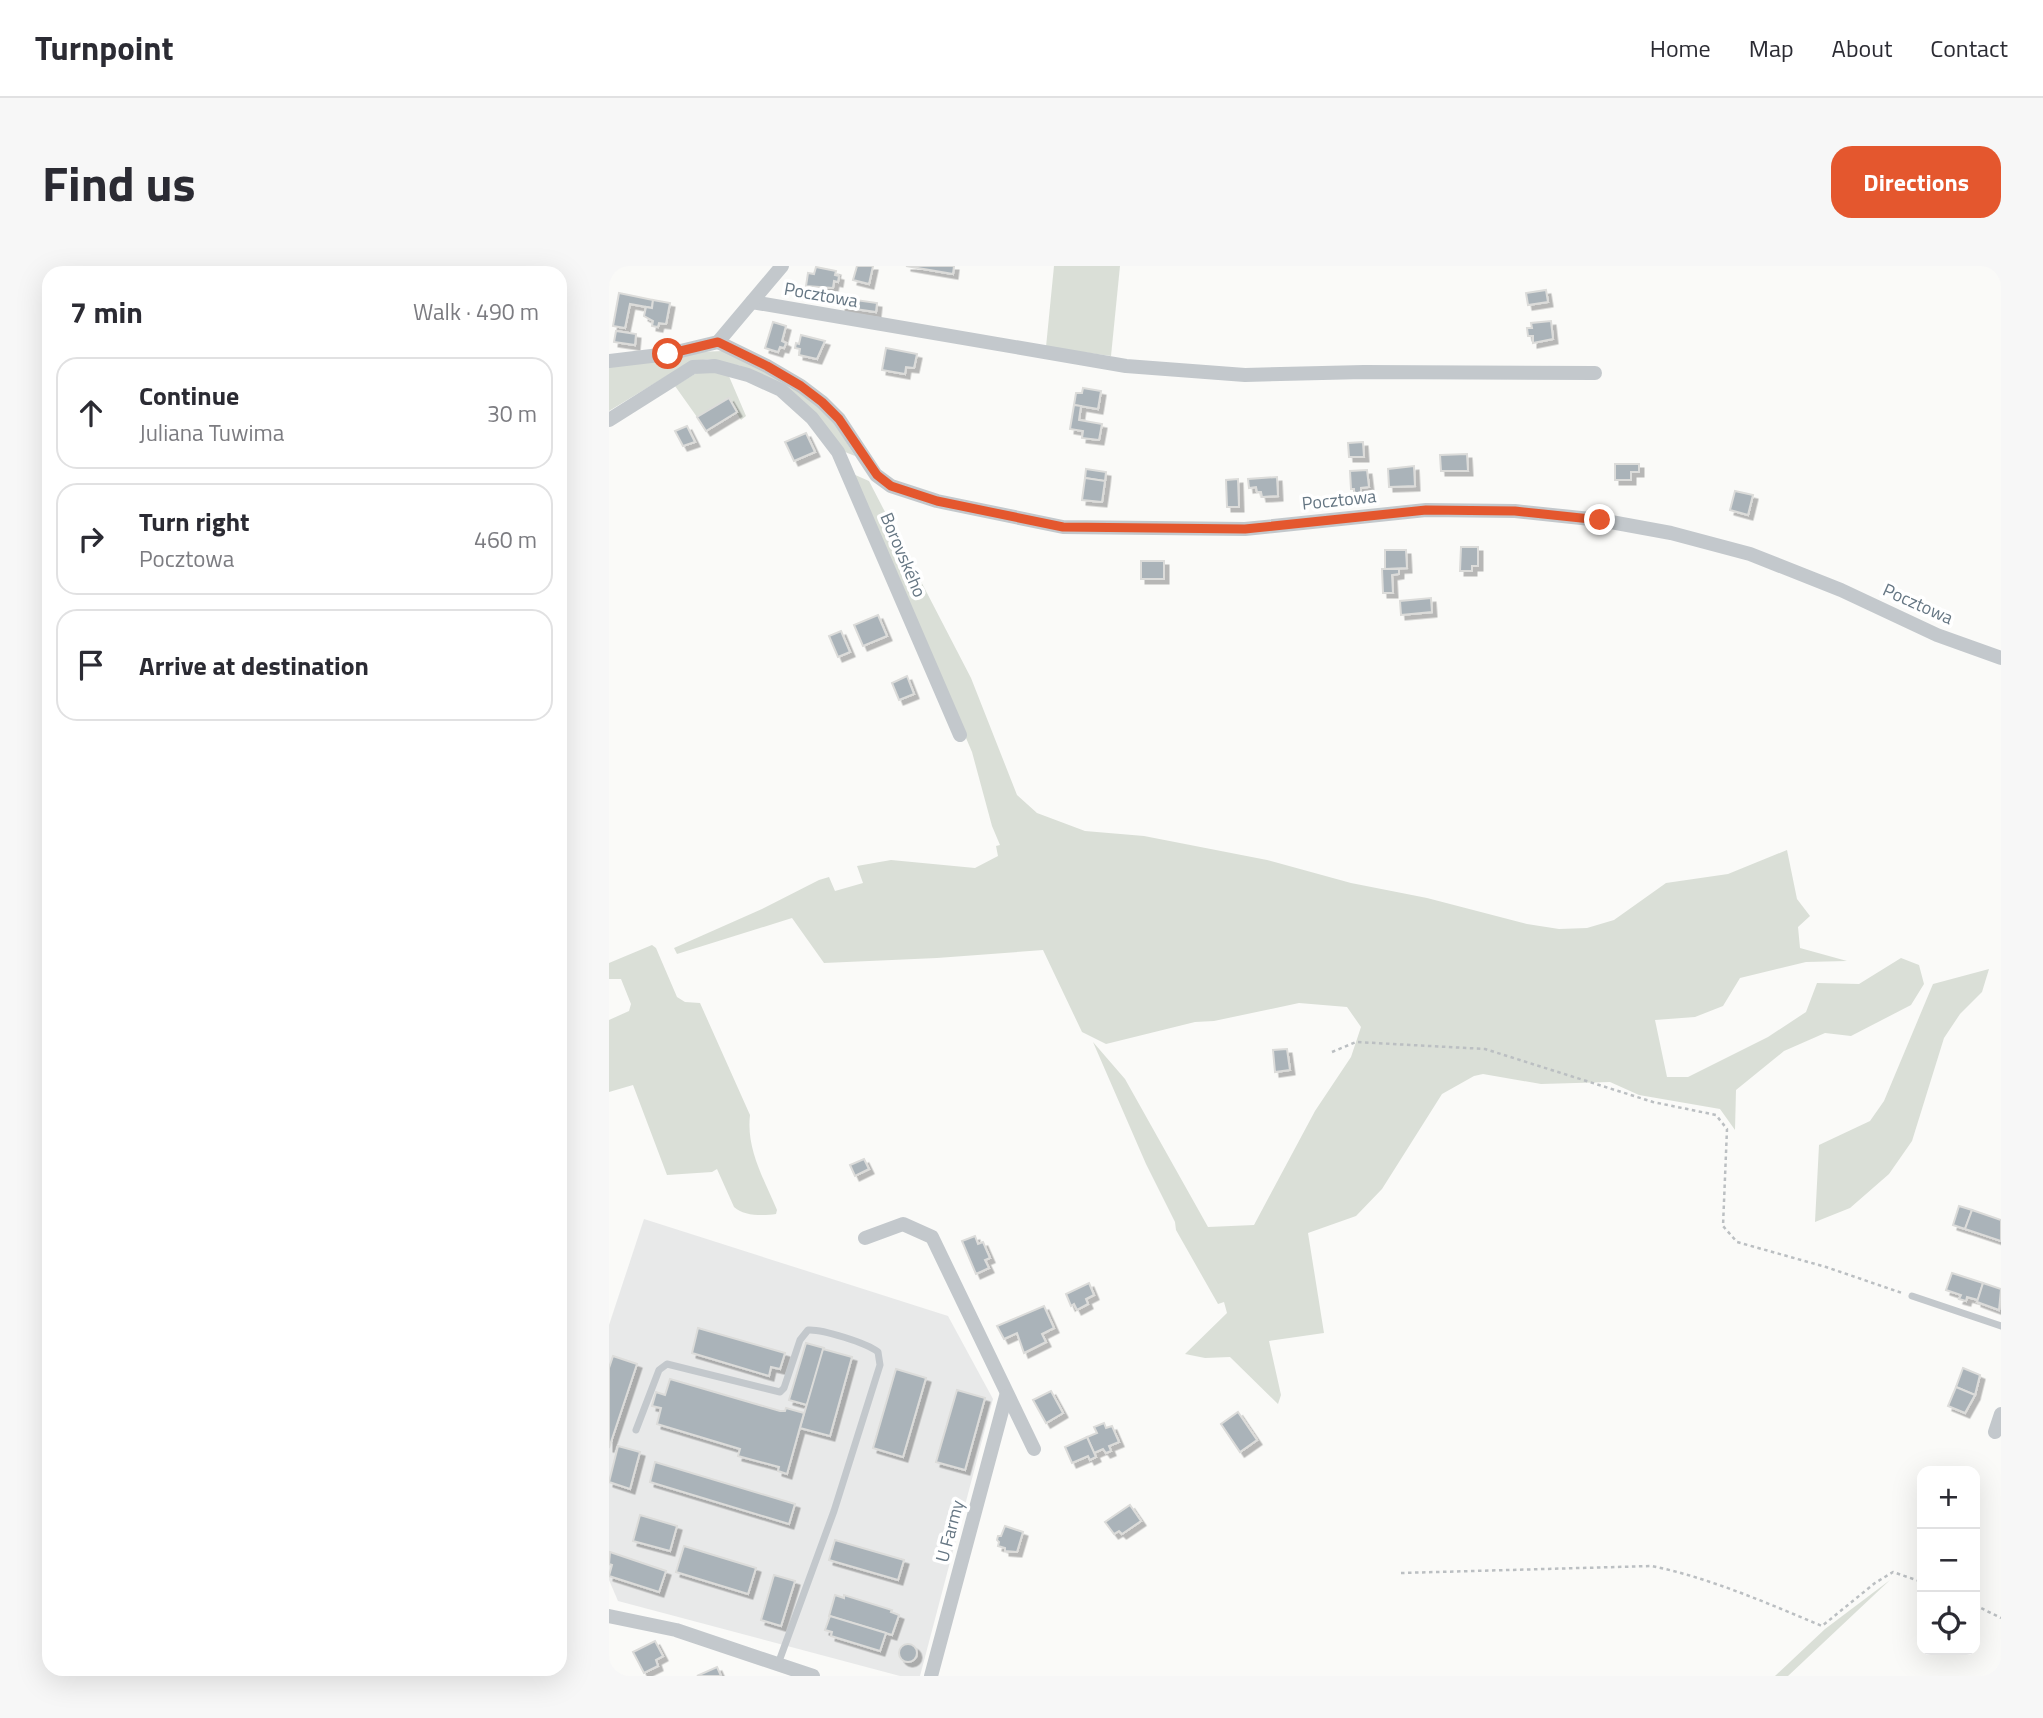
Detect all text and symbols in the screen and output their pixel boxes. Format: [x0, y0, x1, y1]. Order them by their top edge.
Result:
text: Turnpoint [35, 23, 174, 73]
text: Home [1650, 30, 1711, 66]
text: Map [1749, 30, 1794, 66]
text: About [1832, 30, 1892, 66]
text: Contact [1930, 30, 2008, 66]
text: Find us [42, 145, 196, 220]
button: Directions [1831, 146, 2001, 218]
street label: Pocztowa [782, 275, 860, 314]
text: 7 min [70, 289, 143, 335]
text: Walk · 490 m [413, 294, 539, 329]
route start [652, 338, 683, 369]
text: Continue [139, 376, 239, 415]
icon: ahead [72, 394, 110, 432]
text: 30 m [487, 396, 537, 431]
text: Juliana Tuwima [139, 415, 284, 450]
street label: Pocztowa [1300, 482, 1377, 517]
text: Turn right [139, 502, 250, 541]
route end [1584, 504, 1615, 535]
street label: Borovského [874, 508, 933, 601]
icon: right [72, 520, 110, 558]
text: 460 m [474, 522, 537, 557]
text: Pocztowa [139, 541, 234, 576]
street label: Pocztowa [1879, 576, 1958, 631]
icon: arrive [72, 646, 110, 684]
text: Arrive at destination [139, 646, 369, 685]
map controls [1917, 1466, 1980, 1655]
button: + [1917, 1466, 1980, 1529]
street label: U Farmy [928, 1497, 971, 1565]
button: − [1917, 1529, 1980, 1592]
button: locate [1917, 1592, 1980, 1655]

